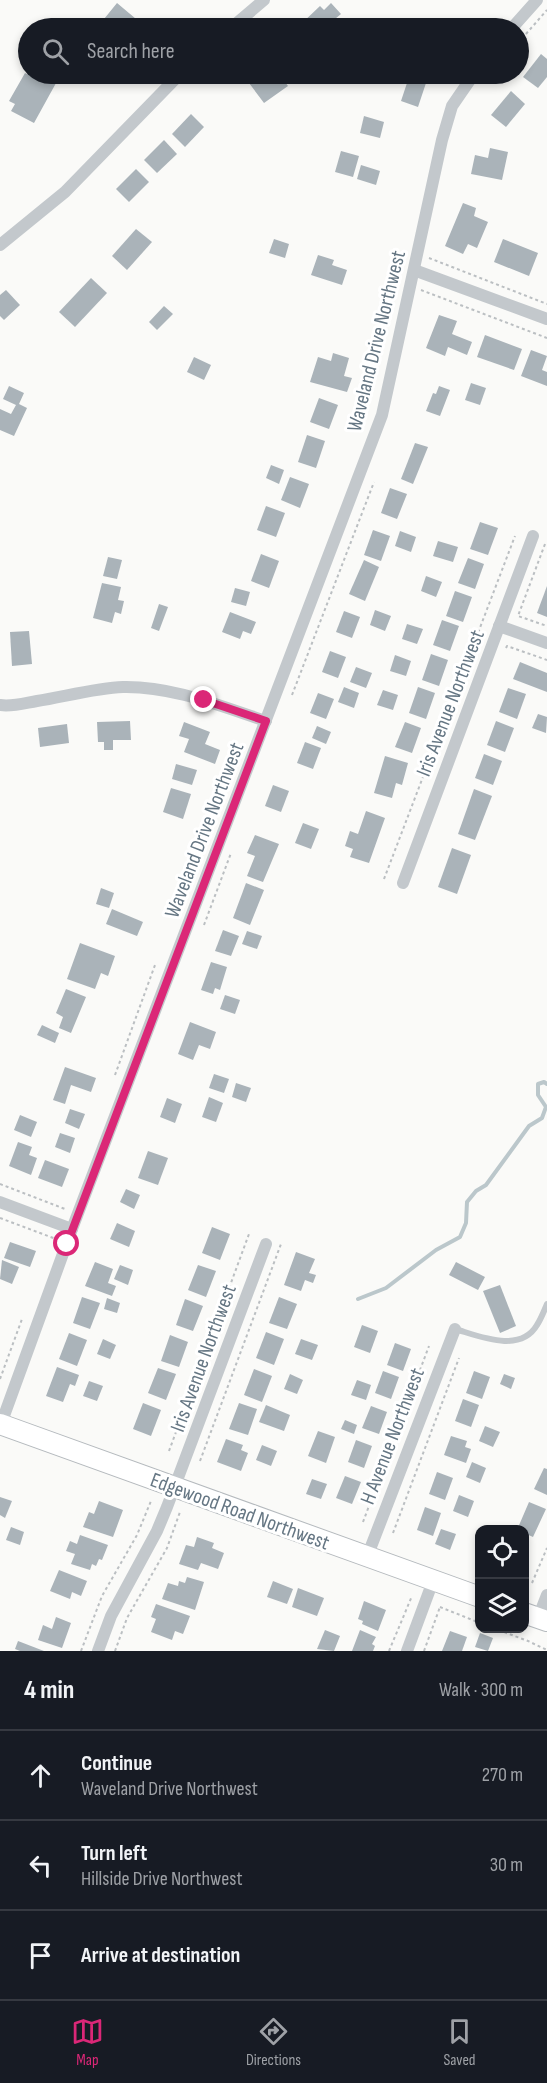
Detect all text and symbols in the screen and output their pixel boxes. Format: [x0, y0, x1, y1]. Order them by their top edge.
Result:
search box [18, 18, 529, 84]
icon: search [39, 35, 72, 68]
text: Search here [87, 38, 174, 65]
street label: Waveland Drive Northwest [342, 248, 411, 434]
street label: Iris Avenue Northwest [411, 626, 490, 780]
route end [190, 686, 216, 712]
street label: Waveland Drive Northwest [160, 739, 249, 921]
route start [53, 1230, 79, 1256]
street label: Iris Avenue Northwest [165, 1281, 242, 1435]
street label: H Avenue Northwest [355, 1365, 430, 1508]
street label: Edgewood Road Northwest [147, 1467, 333, 1555]
map controls [475, 1525, 529, 1633]
button: locate [475, 1525, 529, 1579]
button: layers [475, 1579, 529, 1633]
text: 4 min [24, 1675, 74, 1706]
text: Walk · 300 m [439, 1678, 523, 1702]
text: Continue [81, 1750, 152, 1777]
icon: ahead [24, 1759, 57, 1792]
text: 270 m [482, 1763, 523, 1787]
text: Waveland Drive Northwest [81, 1777, 258, 1801]
text: Turn left [81, 1840, 147, 1867]
icon: left [24, 1849, 57, 1882]
text: 30 m [490, 1853, 523, 1877]
text: Hillside Drive Northwest [81, 1867, 242, 1891]
icon: arrive [24, 1939, 57, 1972]
text: Arrive at destination [81, 1942, 240, 1969]
tab: Map [71, 2015, 104, 2070]
tab: Directions [246, 2015, 301, 2070]
tab: Saved [443, 2015, 476, 2070]

